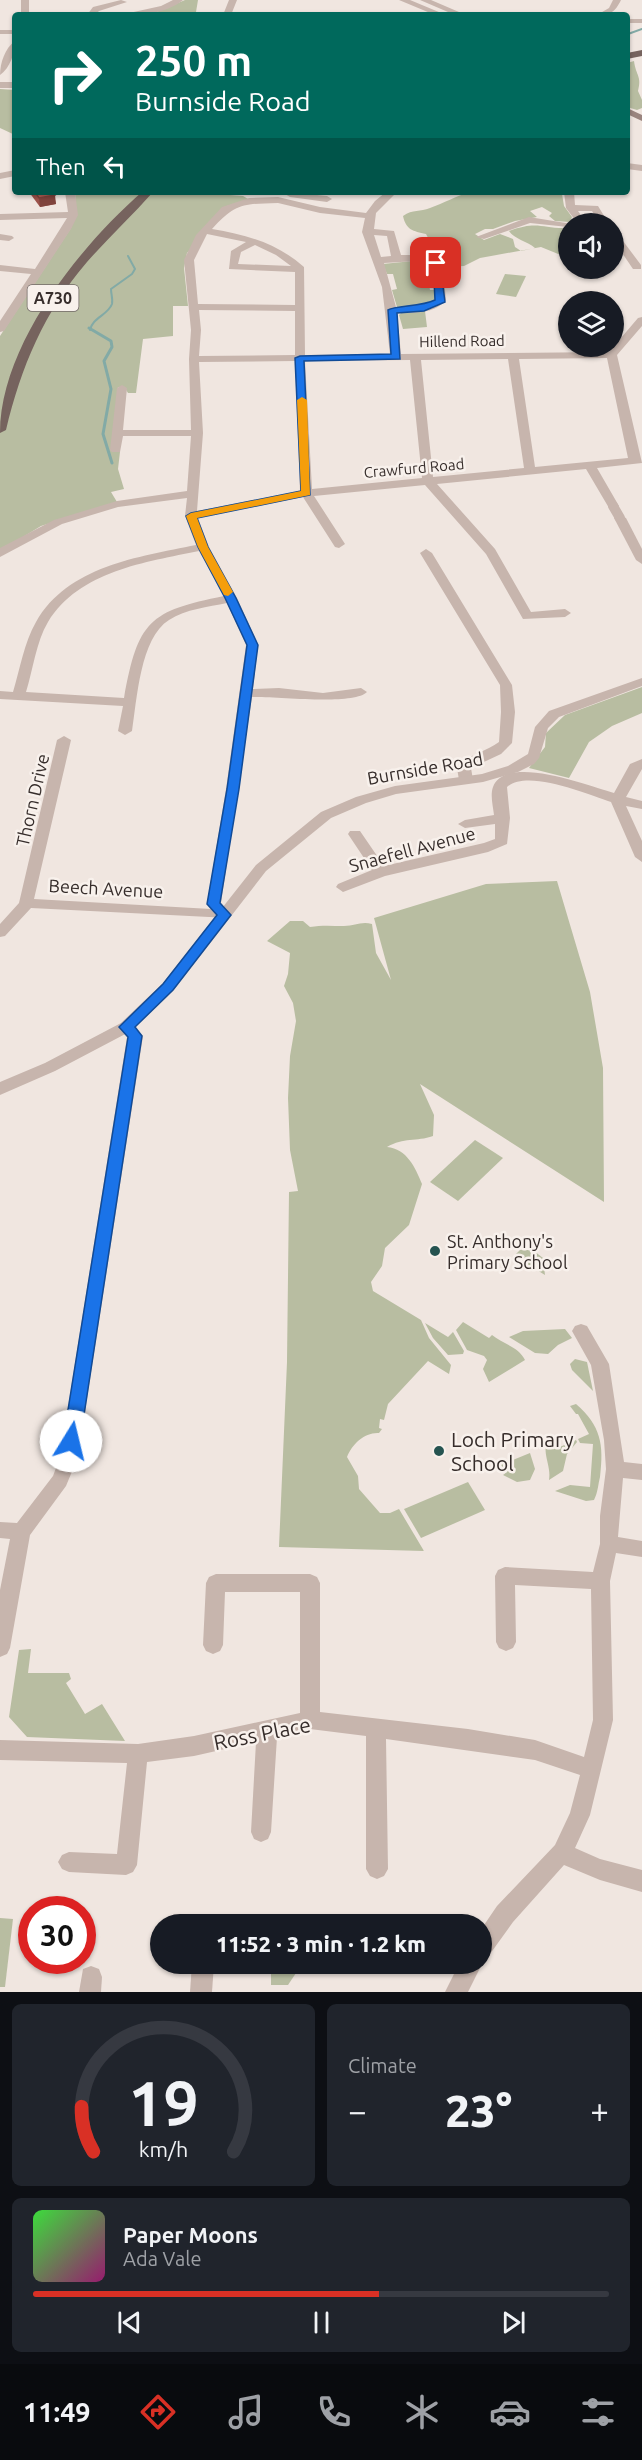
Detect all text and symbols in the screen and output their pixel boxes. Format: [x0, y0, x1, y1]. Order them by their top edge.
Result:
icon: right [36, 36, 114, 114]
text: 250 m [135, 37, 252, 84]
text: Burnside Road [135, 86, 311, 116]
icon: left [98, 150, 131, 183]
text: Then [36, 154, 86, 179]
map controls [558, 213, 624, 357]
button: sound [558, 213, 624, 279]
pin [410, 237, 461, 288]
icon: arrive [419, 246, 452, 279]
road number: A730 [28, 285, 78, 311]
button: layers [558, 291, 624, 357]
street label: Hillend Road [419, 332, 505, 350]
street label: Crawfurd Road [363, 455, 465, 481]
street label: Burnside Road [366, 748, 484, 788]
street label: Thorn Drive [12, 752, 52, 848]
street label: Snaefell Avenue [347, 823, 477, 875]
street label: Beech Avenue [48, 875, 164, 901]
place label: St. Anthony's Primary School [447, 1231, 568, 1272]
marker: St. Anthony's Primary School [428, 1244, 442, 1258]
position arrow [39, 1409, 103, 1473]
place label: Loch Primary School [451, 1427, 574, 1475]
marker: Loch Primary School [432, 1444, 446, 1458]
street label: Ross Place [211, 1712, 313, 1754]
speed limit sign: 30 [18, 1896, 96, 1974]
text: 11:52 · 3 min · 1.2 km [216, 1931, 426, 1956]
text: Climate [348, 2054, 417, 2077]
text: 19 [128, 2068, 199, 2138]
text: 23° [445, 2085, 512, 2136]
text: − [348, 2092, 367, 2129]
text: + [590, 2092, 609, 2129]
text: km/h [139, 2137, 188, 2161]
text: Paper Moons [123, 2222, 258, 2247]
text: Ada Vale [123, 2247, 201, 2270]
icon: previous [113, 2306, 146, 2339]
icon: pause [305, 2306, 338, 2339]
icon: next [497, 2306, 530, 2339]
icon: directions [137, 2391, 179, 2433]
icon: music [225, 2391, 267, 2433]
icon: phone [313, 2391, 355, 2433]
icon: climate [401, 2391, 443, 2433]
icon: car [489, 2391, 531, 2433]
icon: filters [577, 2391, 619, 2433]
text: 11:49 [23, 2397, 91, 2427]

